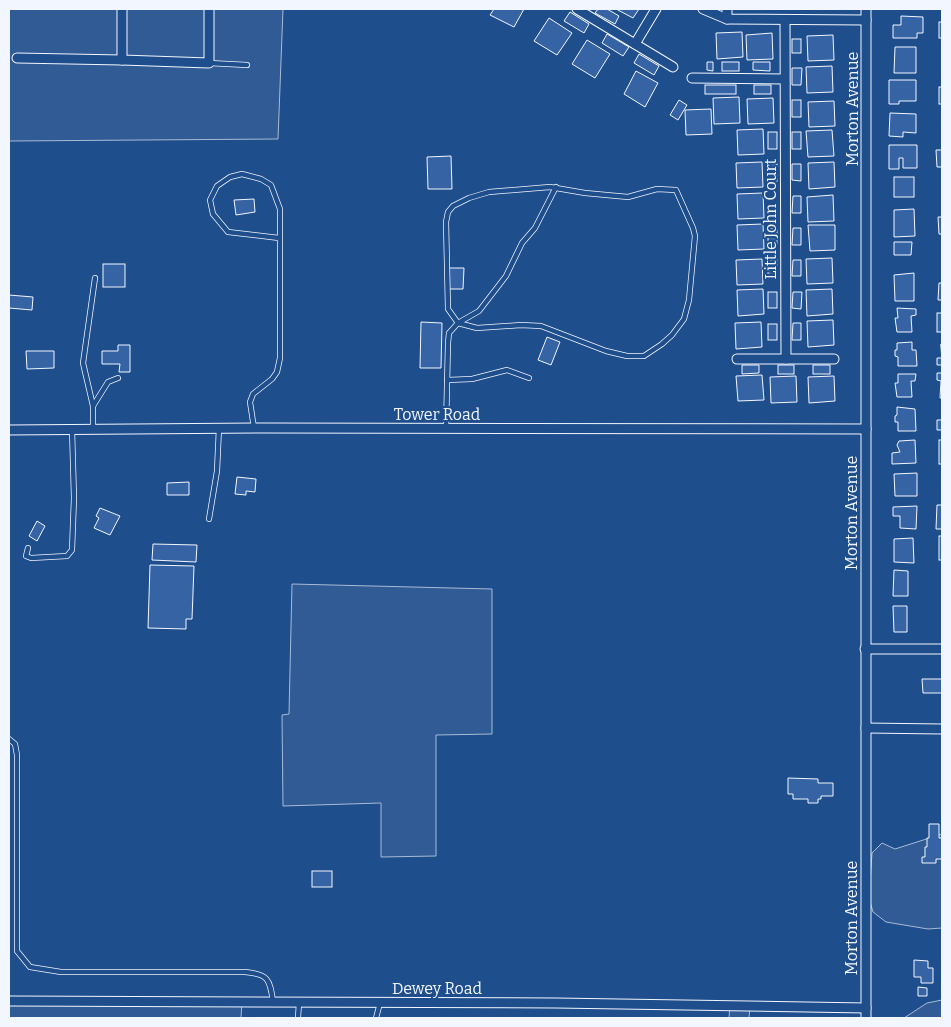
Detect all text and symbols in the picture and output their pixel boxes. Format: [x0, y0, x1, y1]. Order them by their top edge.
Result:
street label: Morton Avenue [843, 52, 862, 166]
street label: Little John Court [761, 158, 780, 279]
street label: Tower Road [394, 405, 481, 424]
street label: Morton Avenue [842, 456, 861, 570]
street label: Morton Avenue [842, 861, 861, 975]
street label: Dewey Road [392, 979, 483, 998]

